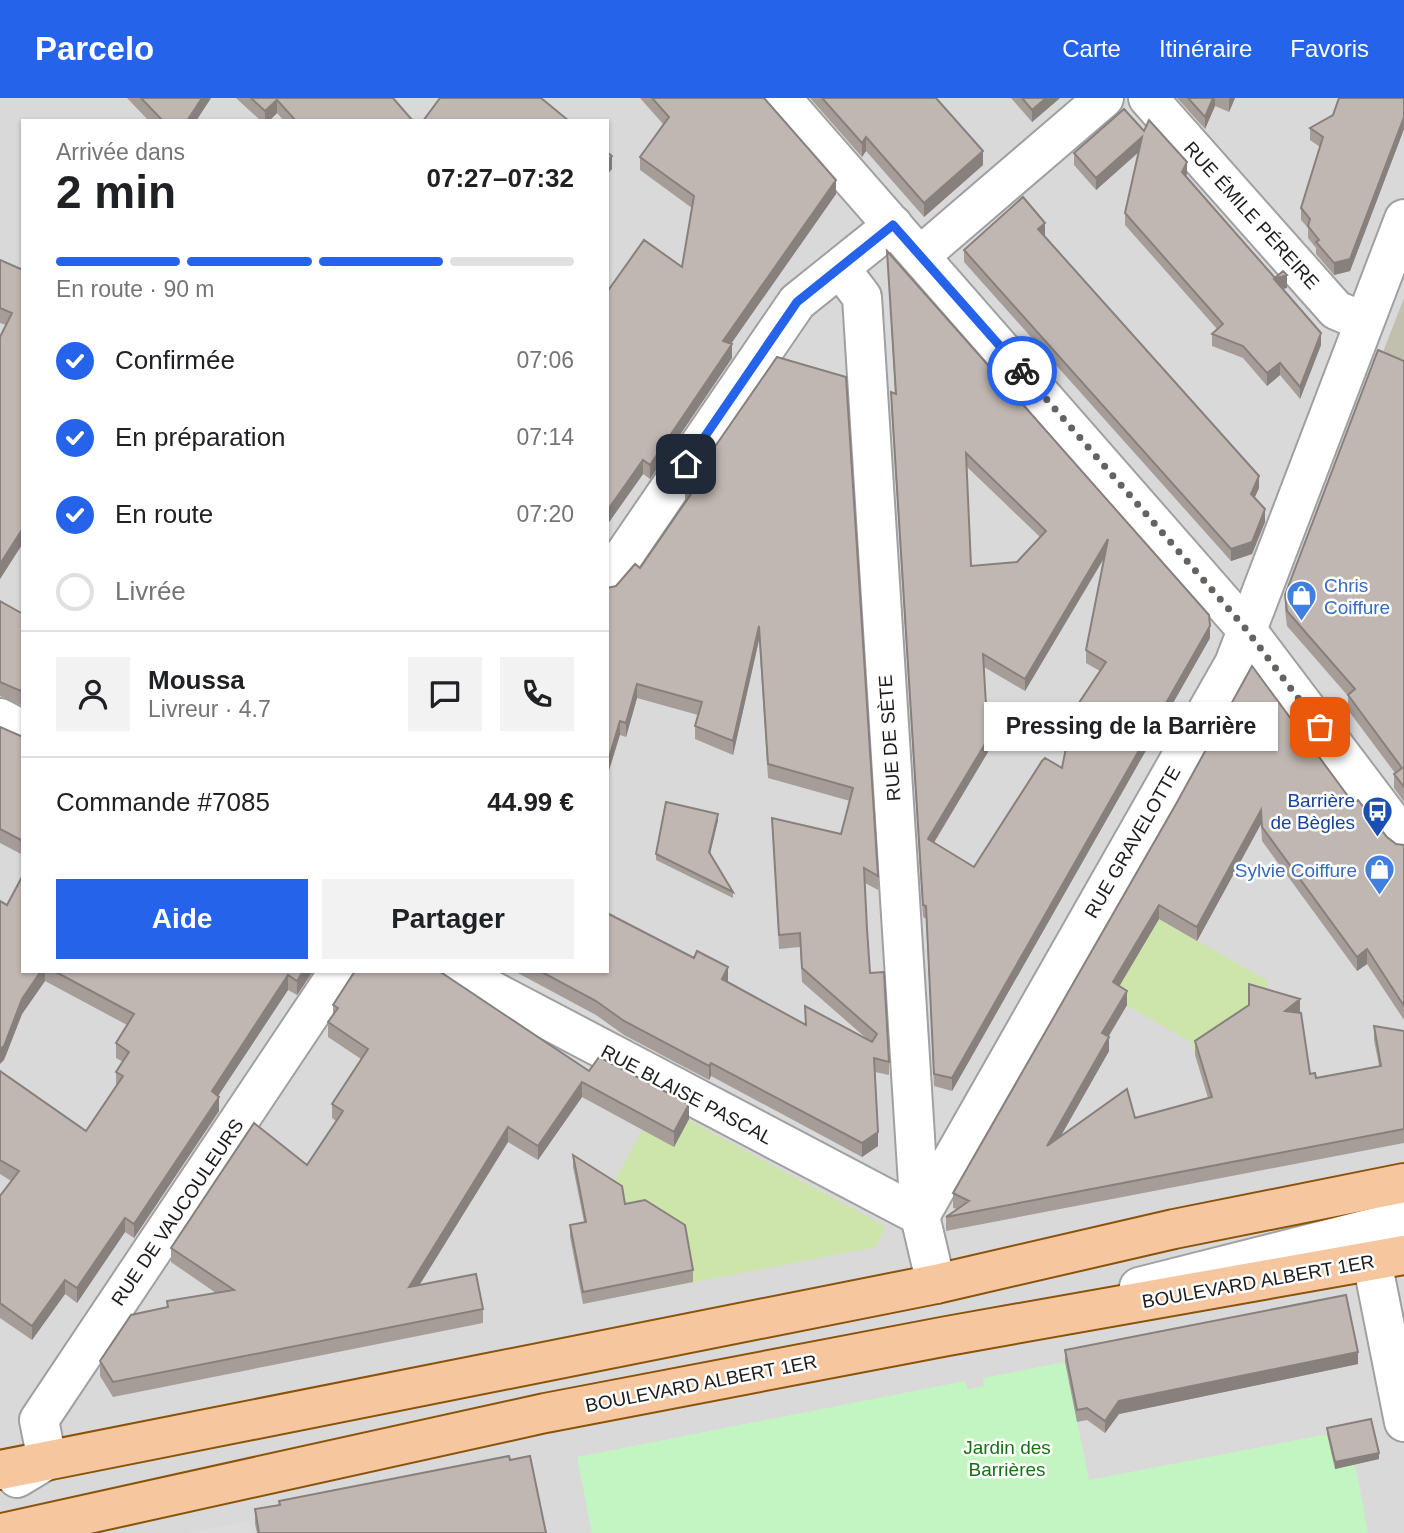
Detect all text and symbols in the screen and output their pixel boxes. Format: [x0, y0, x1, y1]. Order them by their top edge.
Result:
text: Parcelo [35, 30, 154, 67]
text: Carte [1062, 35, 1121, 62]
text: Itinéraire [1159, 35, 1252, 62]
text: Favoris [1290, 35, 1369, 62]
street label: RUE ÉMILE PÉREIRE [1180, 137, 1323, 293]
text: Arrivée dans [56, 139, 185, 165]
text: 07:27–07:32 [427, 163, 574, 193]
text: 2 min [56, 166, 176, 218]
text: En route · 90 m [56, 276, 215, 302]
courier [987, 336, 1057, 406]
icon: check [56, 342, 94, 380]
text: Confirmée [115, 345, 235, 375]
text: 07:06 [516, 347, 574, 373]
icon: bike [1003, 352, 1041, 390]
icon: check [56, 419, 94, 457]
text: En préparation [115, 422, 286, 452]
text: 07:14 [516, 424, 574, 450]
pin [656, 434, 716, 494]
icon: home [667, 445, 705, 483]
icon: check [56, 496, 94, 534]
text: En route [115, 499, 213, 529]
text: 07:20 [516, 501, 574, 527]
place label: Chris Coiffure [1324, 575, 1390, 618]
text: Livrée [115, 576, 186, 606]
shop icon: Chris Coiffure [1284, 579, 1318, 623]
button: person [56, 657, 130, 731]
button: chat [408, 657, 482, 731]
button: phone [500, 657, 574, 731]
text: Moussa [148, 665, 245, 695]
street label: RUE DE SÈTE [875, 674, 904, 802]
text: Livreur · 4.7 [148, 696, 271, 722]
pin [1290, 697, 1350, 757]
callout: Pressing de la Barrière [984, 702, 1278, 752]
icon: bag [1301, 708, 1339, 746]
text: Pressing de la Barrière [1006, 713, 1256, 739]
street label: RUE GRAVELOTTE [1080, 763, 1184, 922]
text: Commande #7085 [56, 787, 270, 817]
text: 44.99 € [487, 787, 574, 817]
place label: Barrière de Bègles [1270, 790, 1355, 833]
bus stop icon: Barrière de Bègles [1361, 794, 1395, 838]
shop icon: Sylvie Coiffure [1363, 853, 1397, 897]
place label: Sylvie Coiffure [1235, 860, 1357, 881]
button: Aide [56, 879, 308, 959]
button: Partager [322, 879, 574, 959]
street label: RUE BLAISE PASCAL [598, 1040, 776, 1148]
street label: RUE DE VAUCOULEURS [107, 1115, 248, 1309]
street label: BOULEVARD ALBERT 1ER [1140, 1251, 1376, 1312]
street label: BOULEVARD ALBERT 1ER [584, 1351, 819, 1416]
park label: Jardin des Barrières [963, 1437, 1051, 1480]

